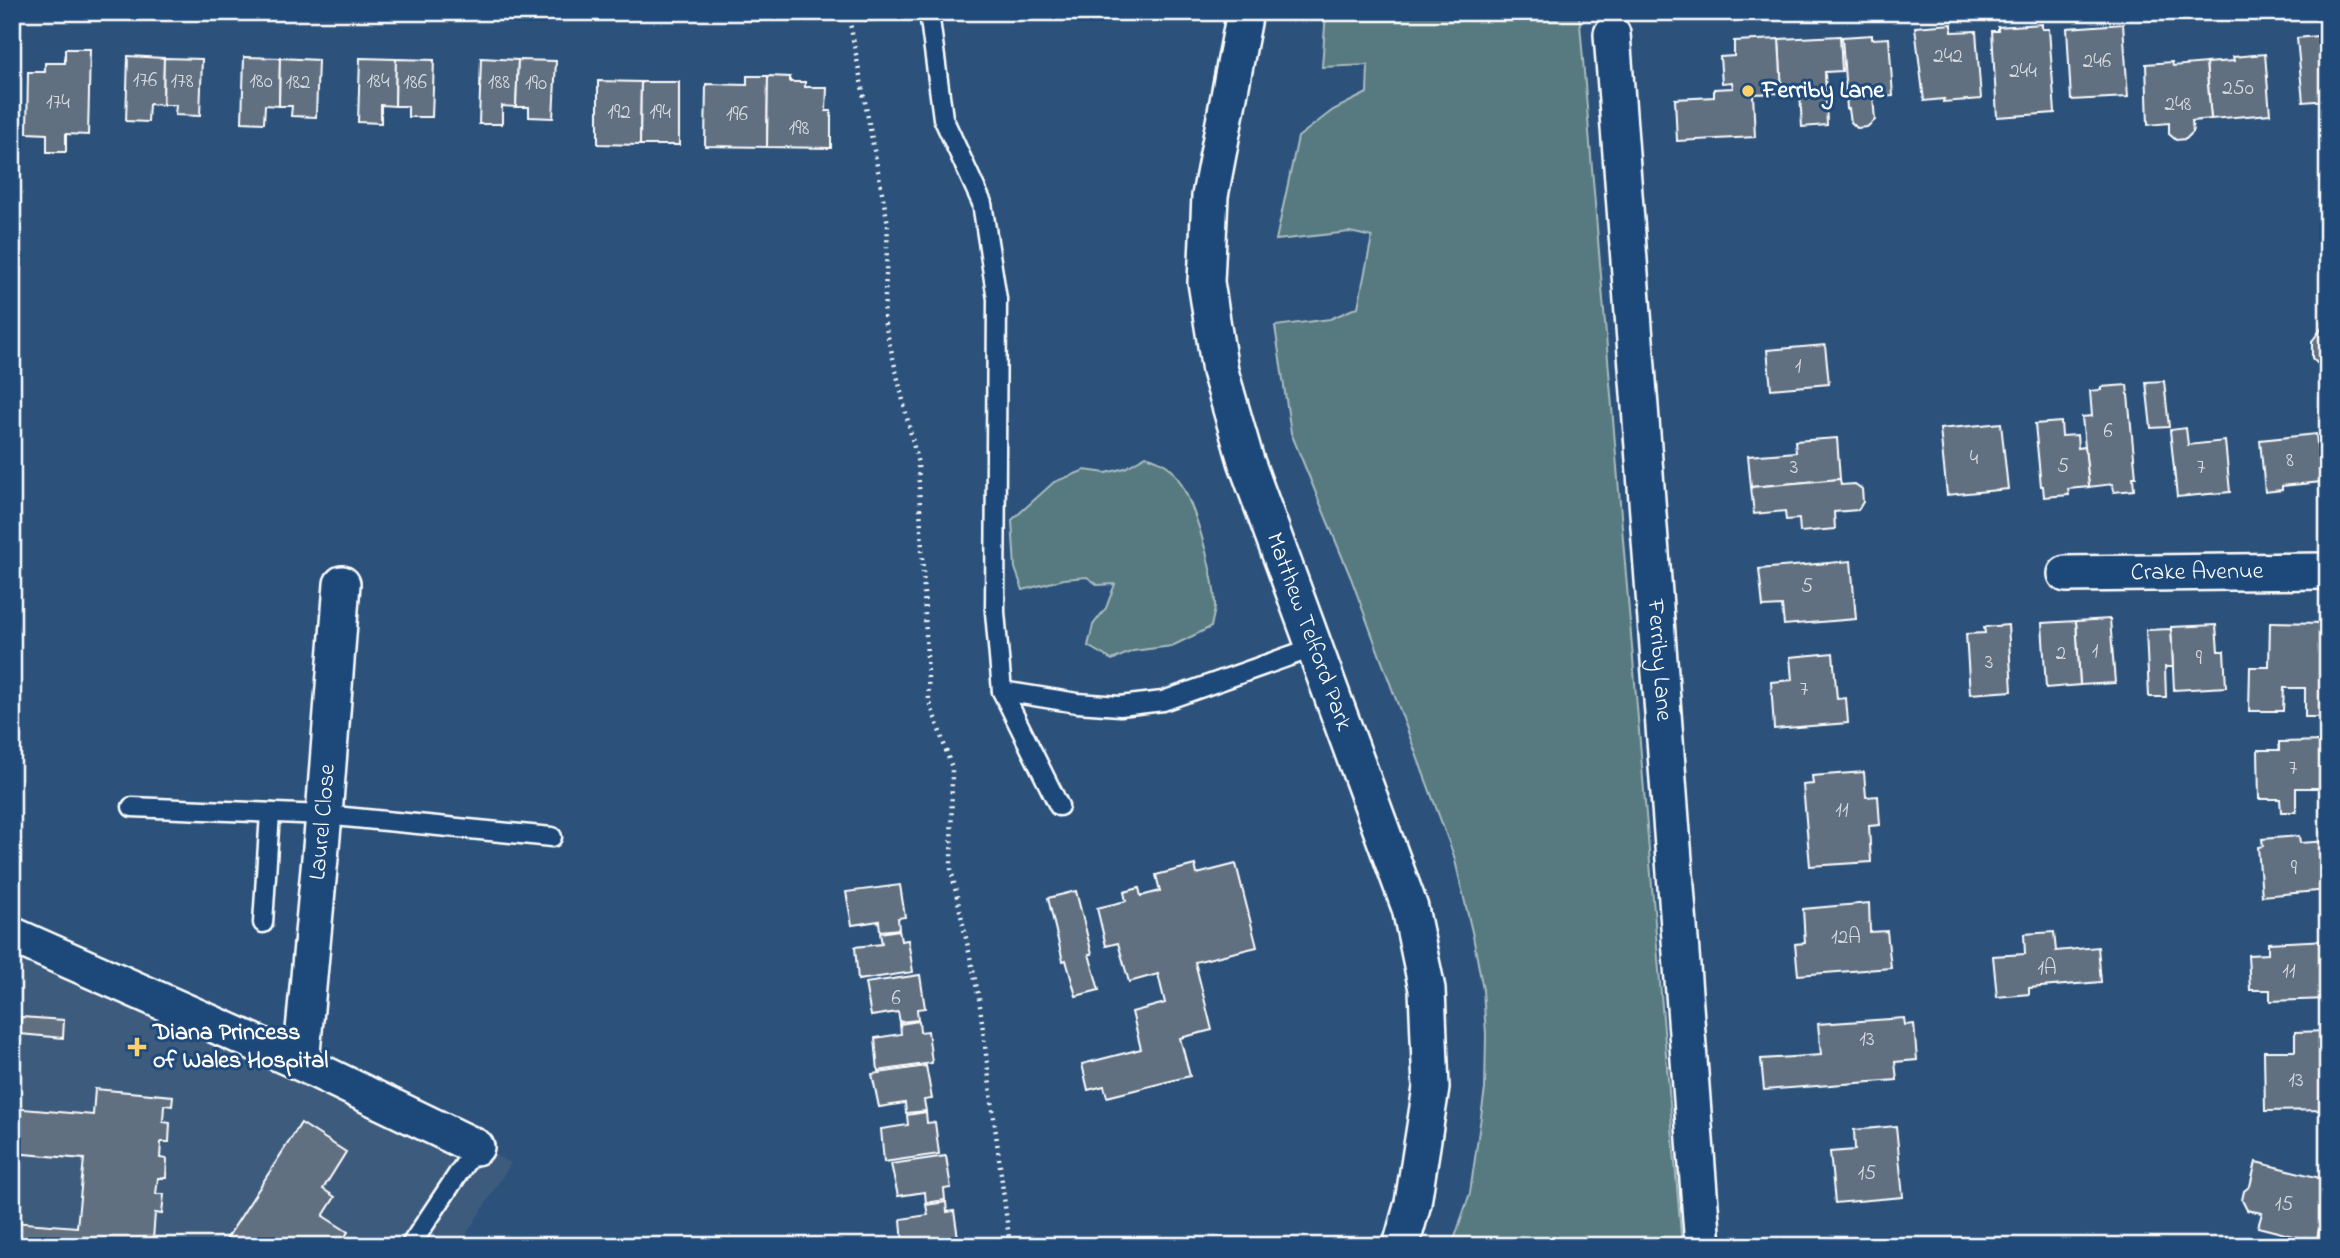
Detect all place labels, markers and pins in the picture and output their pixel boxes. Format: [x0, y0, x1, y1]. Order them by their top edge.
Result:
place label: Ferriby Lane [1761, 74, 1885, 110]
marker: Ferriby Lane [1740, 83, 1756, 99]
place label: Diana Princess of Wales Hospital [152, 1016, 328, 1079]
marker: Diana Princess of Wales Hospital [127, 1037, 147, 1057]

